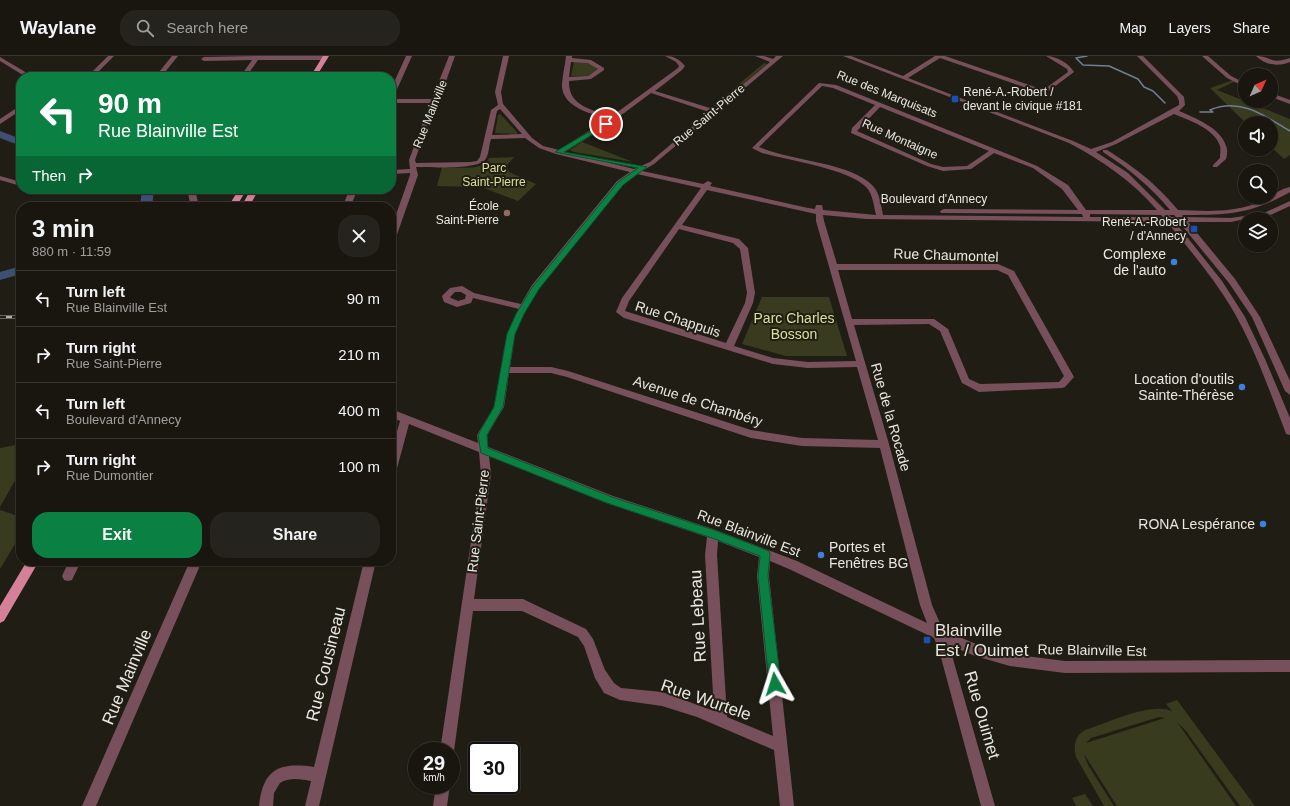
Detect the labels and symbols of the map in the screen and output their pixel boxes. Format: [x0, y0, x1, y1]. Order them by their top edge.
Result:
street label: Rue des Marquisats [835, 68, 939, 120]
north arrow [1238, 68, 1278, 108]
street label: Rue Mainville [410, 78, 450, 150]
street label: Rue Saint-Pierre [671, 81, 748, 149]
place label: René-A.-Robert / devant le civique #181 [963, 85, 1083, 113]
marker: René-A.-Robert / devant le civique #181 [950, 94, 960, 104]
pin [589, 107, 623, 141]
street label: Rue Montaigne [860, 116, 940, 162]
park label: Parc Saint-Pierre [462, 161, 526, 189]
street label: Boulevard d'Annecy [881, 192, 987, 206]
place label: École Saint-Pierre [436, 198, 499, 227]
marker: École Saint-Pierre [502, 208, 512, 218]
place label: René-A.-Robert / d'Annecy [1102, 215, 1187, 243]
marker: René-A.-Robert / d'Annecy [1189, 224, 1199, 234]
street label: Rue Chaumontel [893, 245, 999, 265]
place label: Complexe de l'auto [1103, 246, 1166, 278]
marker: Complexe de l'auto [1169, 257, 1179, 267]
street label: Rue Chappuis [633, 298, 723, 340]
park label: Parc Charles Bosson [754, 310, 834, 342]
street label: Rue de la Rocade [868, 361, 914, 473]
place label: Location d'outils Sainte-Thérèse [1134, 371, 1234, 403]
street label: Avenue de Chambéry [631, 373, 765, 429]
marker: Location d'outils Sainte-Thérèse [1237, 382, 1247, 392]
street label: Rue Saint-Pierre [464, 468, 492, 573]
street label: Rue Blainville Est [695, 506, 803, 560]
place label: RONA Lespérance [1138, 516, 1255, 532]
marker: RONA Lespérance [1258, 519, 1268, 529]
place label: Portes et Fenêtres BG [829, 539, 908, 571]
marker: Portes et Fenêtres BG [816, 550, 826, 560]
street label: Rue Lebeau [686, 569, 710, 663]
street label: Rue Cousineau [303, 605, 349, 723]
place label: Blainville Est / Ouimet [935, 621, 1029, 660]
street label: Rue Mainville [98, 626, 156, 728]
marker: Blainville Est / Ouimet [922, 635, 932, 645]
street label: Rue Blainville Est [1037, 641, 1147, 659]
position arrow [754, 663, 796, 705]
street label: Rue Ouimet [960, 669, 1004, 761]
street label: Rue Wurtele [658, 676, 754, 724]
speed limit sign: 30 [468, 742, 520, 794]

